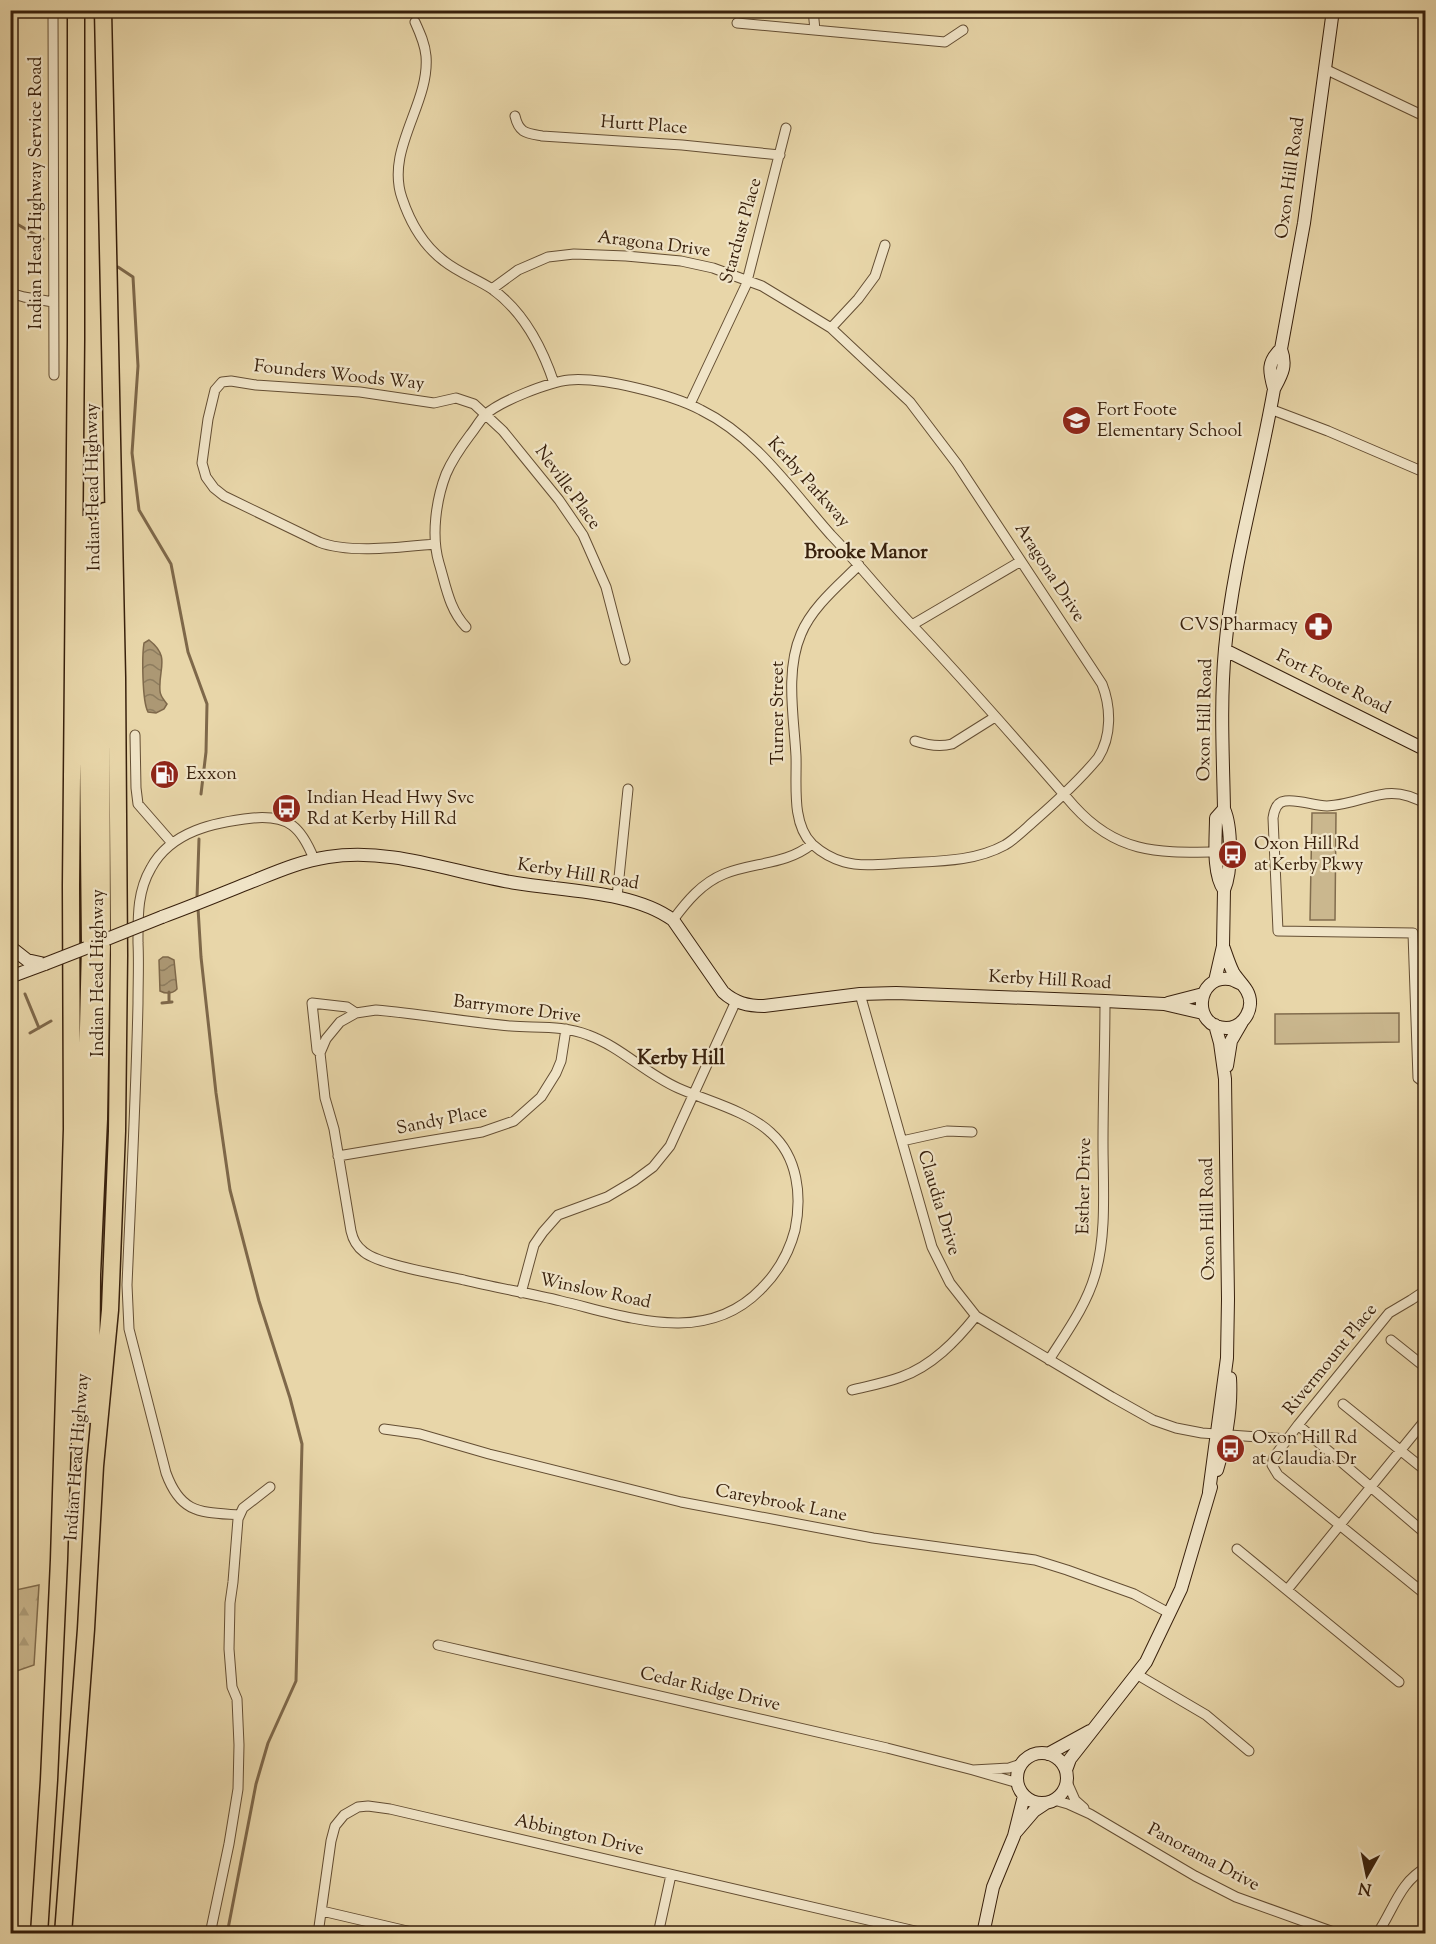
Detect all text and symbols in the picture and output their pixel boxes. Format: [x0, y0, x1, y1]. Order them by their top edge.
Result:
street label: Indian Head Highway Service Road [24, 57, 50, 329]
street label: Hurtt Place [600, 110, 688, 142]
street label: Oxon Hill Road [1270, 115, 1312, 241]
street label: Stardust Place [715, 175, 769, 287]
street label: Aragona Drive [596, 225, 712, 265]
street label: Founders Woods Way [252, 354, 426, 398]
place label: Fort Foote Elementary School [1097, 398, 1242, 445]
street label: Indian Head Highway [80, 403, 108, 571]
school or university icon: Fort Foote Elementary School [1060, 405, 1092, 437]
street label: Kerby Parkway [760, 432, 856, 534]
street label: Neville Place [528, 440, 606, 536]
street label: Aragona Drive [1007, 518, 1091, 628]
district label: Brooke Manor [804, 539, 928, 568]
pharmacy icon: CVS Pharmacy [1303, 610, 1335, 642]
place label: CVS Pharmacy [1180, 613, 1298, 639]
street label: Fort Foote Road [1271, 644, 1395, 722]
street label: Oxon Hill Road [1192, 658, 1220, 782]
street label: Turner Street [766, 661, 792, 765]
fuel station icon: Exxon [149, 759, 181, 791]
place label: Exxon [186, 762, 237, 788]
place label: Indian Head Hwy Svc Rd at Kerby Hill Rd [307, 786, 474, 833]
bus stop icon: Indian Head Hwy Svc Rd at Kerby Hill Rd [270, 793, 302, 825]
place label: Oxon Hill Rd at Kerby Pkwy [1254, 832, 1364, 879]
bus stop icon: Oxon Hill Rd at Kerby Pkwy [1217, 839, 1249, 871]
street label: Kerby Hill Road [515, 853, 641, 897]
street label: Indian Head Highway [86, 889, 112, 1057]
street label: Kerby Hill Road [988, 965, 1112, 997]
street label: Barrymore Drive [452, 989, 582, 1031]
district label: Kerby Hill [637, 1045, 725, 1074]
street label: Sandy Place [394, 1099, 490, 1143]
street label: Esther Drive [1071, 1137, 1099, 1235]
street label: Claudia Drive [910, 1147, 966, 1259]
street label: Oxon Hill Road [1195, 1157, 1223, 1281]
street label: Winslow Road [537, 1267, 653, 1317]
street label: Rivermount Place [1278, 1299, 1384, 1421]
street label: Indian Head Highway [59, 1372, 97, 1542]
place label: Oxon Hill Rd at Claudia Dr [1252, 1426, 1357, 1473]
bus stop icon: Oxon Hill Rd at Claudia Dr [1215, 1433, 1247, 1465]
street label: Careybrook Lane [713, 1478, 849, 1530]
street label: Cedar Ridge Drive [637, 1661, 783, 1719]
street label: Abbington Drive [512, 1808, 646, 1864]
street label: Panorama Drive [1142, 1817, 1264, 1899]
north arrow [1337, 1845, 1397, 1905]
text: N [1357, 1875, 1373, 1900]

